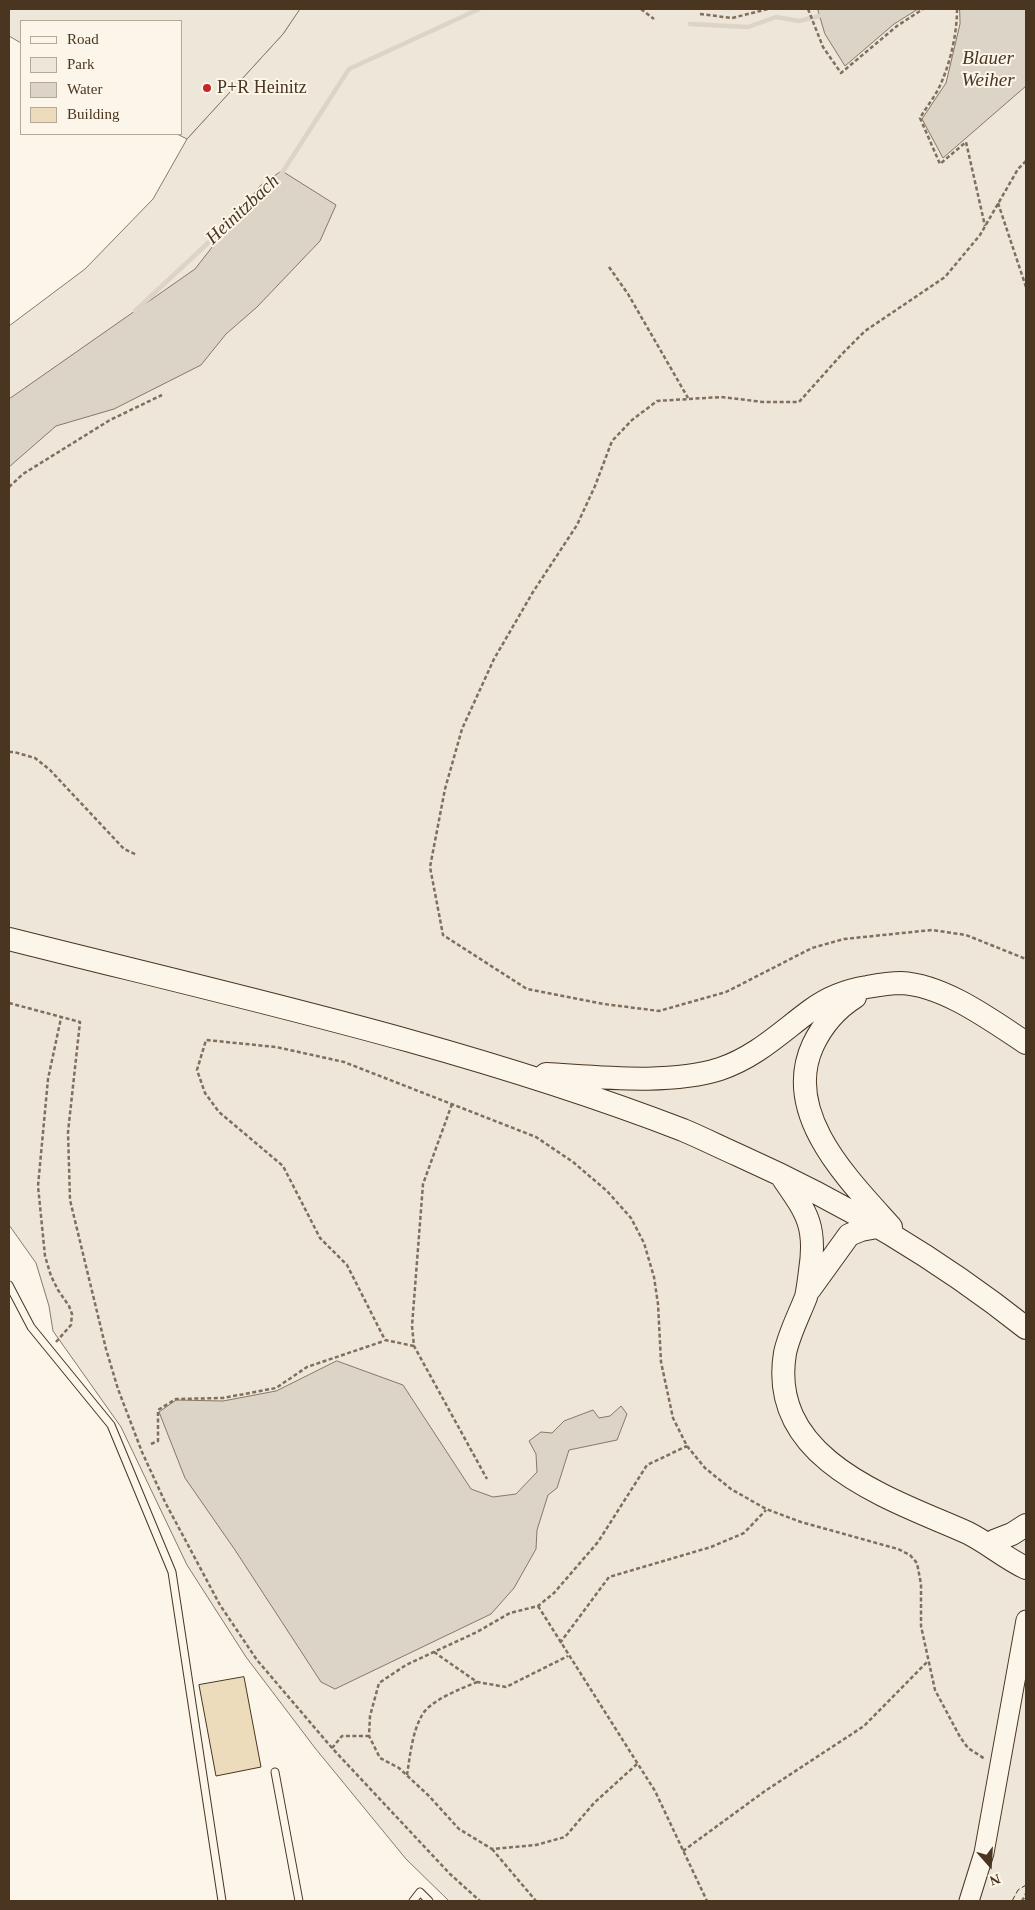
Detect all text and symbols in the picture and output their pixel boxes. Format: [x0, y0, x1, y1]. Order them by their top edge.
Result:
legend [20, 20, 182, 135]
text: Road [67, 31, 99, 47]
water label: Blauer Weiher [961, 48, 1015, 92]
text: Park [67, 56, 95, 72]
place label: P+R Heinitz [217, 77, 307, 99]
text: Water [67, 81, 102, 97]
marker: P+R Heinitz [201, 82, 213, 94]
text: Building [67, 106, 120, 122]
water label: Heinitzbach [202, 170, 284, 250]
north arrow [965, 1840, 1015, 1890]
text: N [988, 1871, 1002, 1888]

